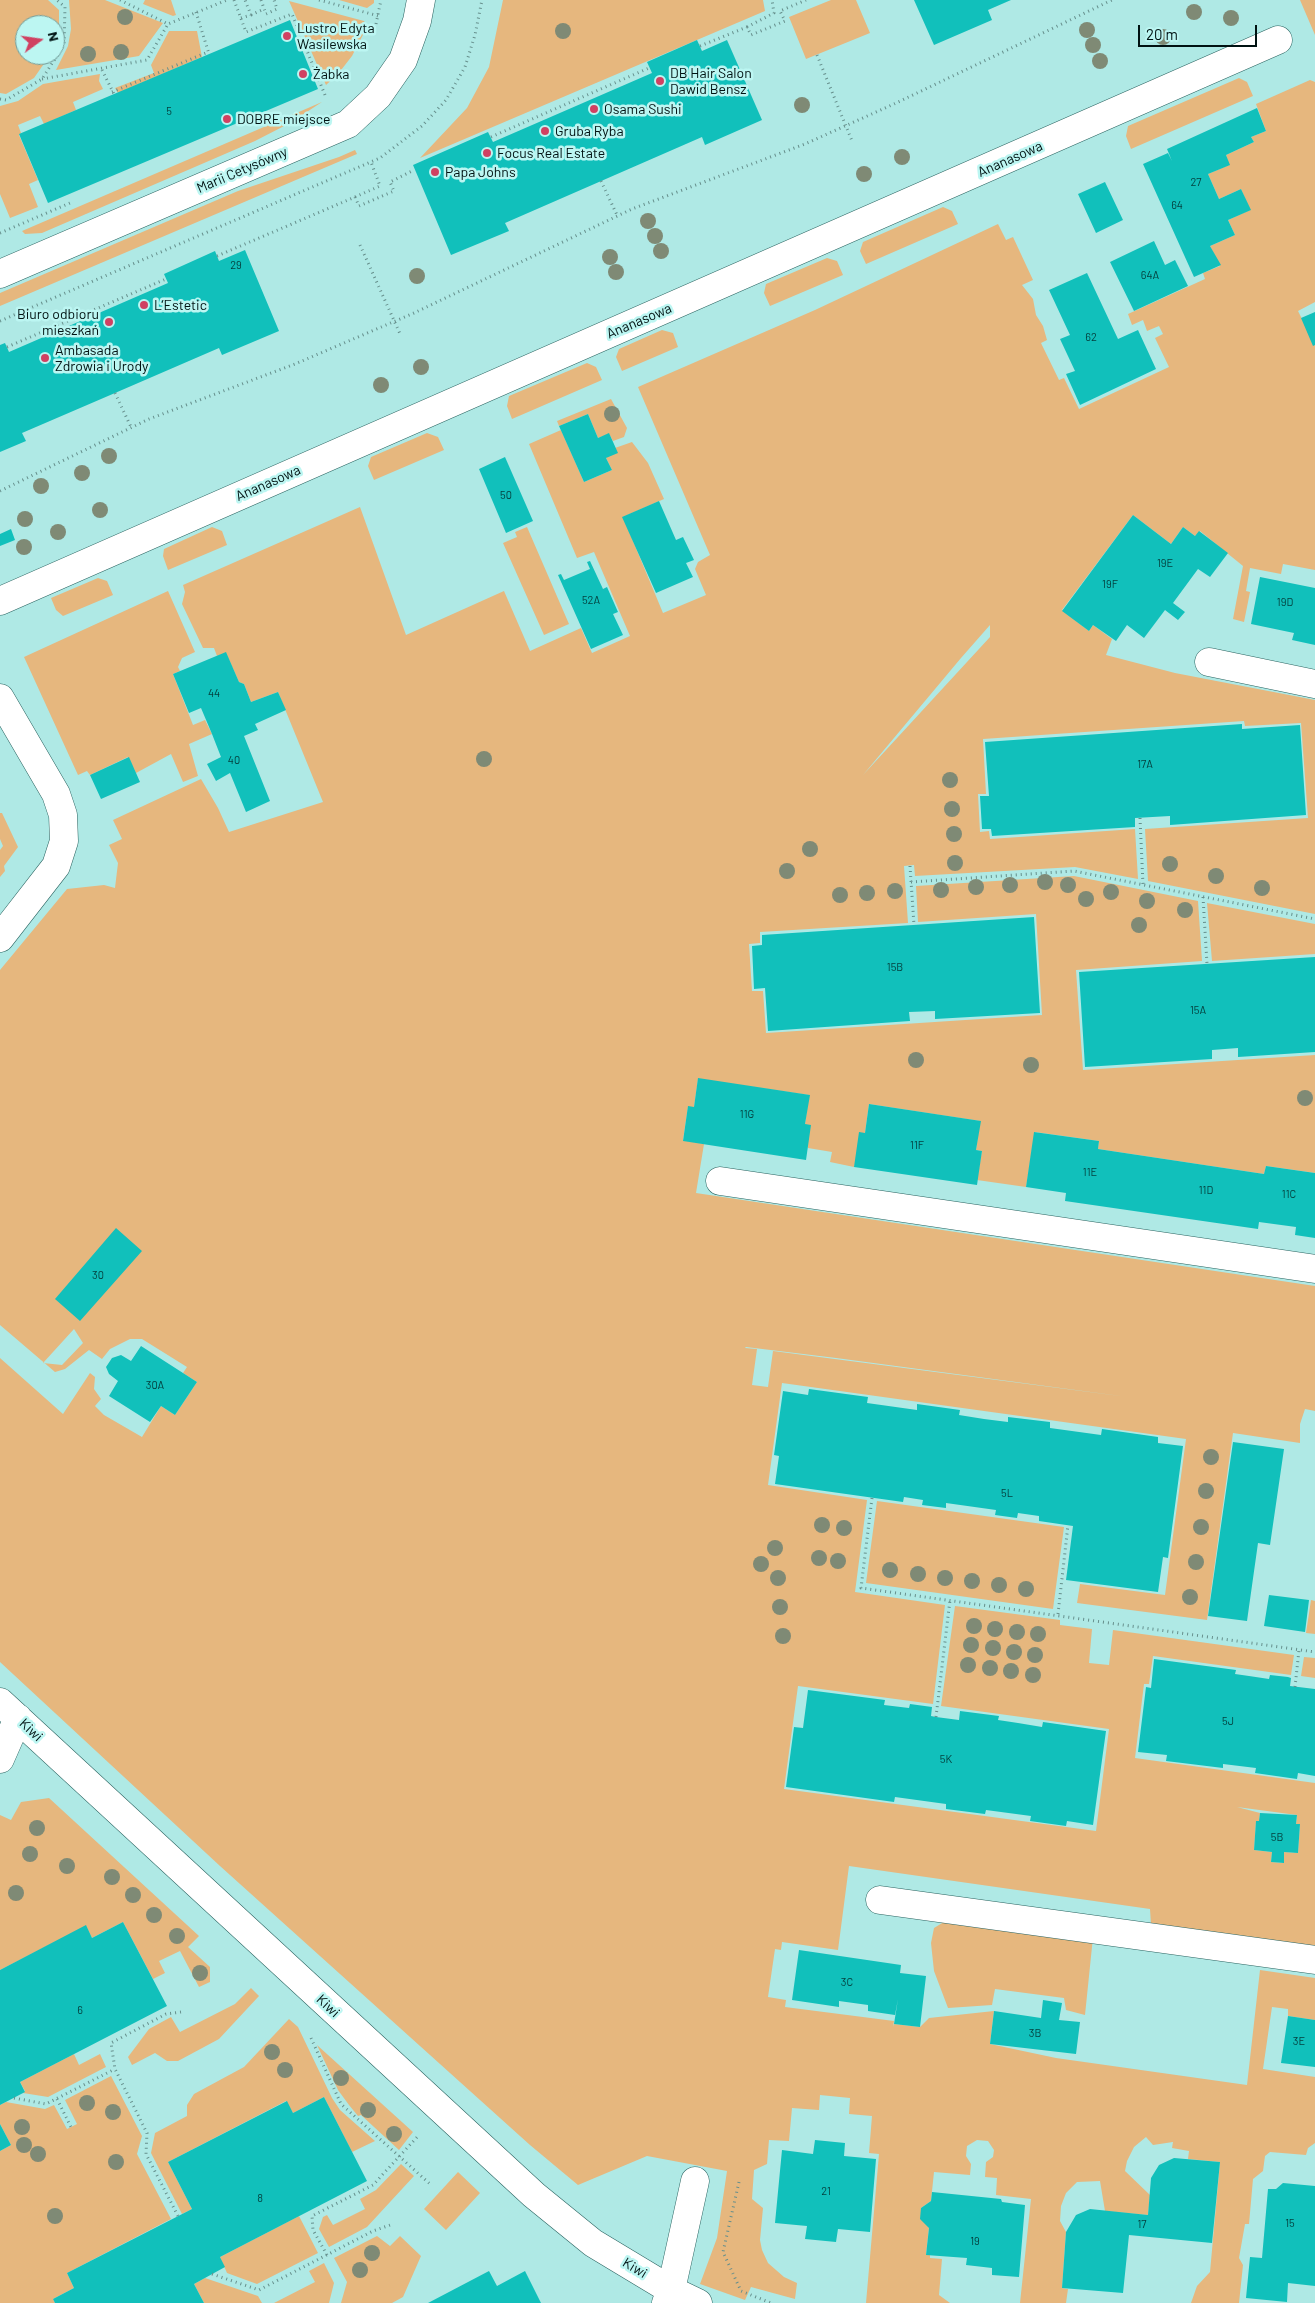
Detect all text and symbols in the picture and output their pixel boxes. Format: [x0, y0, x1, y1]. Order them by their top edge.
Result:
north arrow [15, 15, 65, 65]
scale bar [1140, 15, 1259, 47]
place label: Lustro Edyta Wasilewska [297, 20, 375, 52]
text: 20 m [1146, 25, 1178, 43]
text: N [45, 30, 63, 43]
marker: Lustro Edyta Wasilewska [281, 30, 293, 42]
place label: DB Hair Salon Dawid Bensz [670, 65, 752, 98]
place label: Żabka [313, 66, 350, 82]
marker: Żabka [297, 68, 309, 80]
marker: DB Hair Salon Dawid Bensz [654, 75, 666, 87]
place label: Osama Sushi [604, 101, 682, 117]
marker: Osama Sushi [588, 103, 600, 115]
house number: 5 [166, 104, 172, 118]
place label: DOBRE miejsce [237, 111, 330, 127]
marker: DOBRE miejsce [221, 113, 233, 125]
place label: Gruba Ryba [555, 123, 624, 139]
marker: Gruba Ryba [539, 125, 551, 137]
street label: Ananasowa [975, 137, 1045, 181]
street label: Marii Cetysówny [194, 143, 290, 197]
place label: Focus Real Estate [497, 145, 605, 161]
marker: Focus Real Estate [481, 147, 493, 159]
place label: Papa Johns [445, 164, 516, 180]
marker: Papa Johns [429, 166, 441, 178]
house number: 27 [1190, 175, 1202, 189]
house number: 64 [1171, 198, 1183, 212]
house number: 29 [230, 258, 242, 272]
house number: 64A [1141, 268, 1159, 282]
place label: L’Estetic [154, 297, 207, 313]
marker: L’Estetic [138, 299, 150, 311]
street label: Ananasowa [604, 300, 674, 342]
place label: Biuro odbioru mieszkań [17, 306, 99, 338]
marker: Biuro odbioru mieszkań [103, 316, 115, 328]
house number: 62 [1085, 330, 1097, 344]
place label: Ambasada Zdrowia i Urody [55, 342, 149, 374]
marker: Ambasada Zdrowia i Urody [39, 352, 51, 364]
street label: Ananasowa [233, 461, 303, 505]
house number: 50 [500, 488, 512, 502]
house number: 19E [1157, 556, 1173, 570]
house number: 19F [1102, 577, 1118, 591]
house number: 52A [582, 593, 600, 607]
house number: 19D [1277, 595, 1293, 609]
house number: 44 [208, 686, 220, 700]
house number: 40 [228, 753, 240, 767]
house number: 17A [1137, 757, 1153, 771]
house number: 15B [887, 960, 903, 974]
house number: 15A [1190, 1003, 1206, 1017]
house number: 11G [740, 1107, 754, 1121]
house number: 11F [910, 1138, 924, 1152]
house number: 11E [1083, 1165, 1097, 1179]
house number: 11D [1199, 1183, 1213, 1197]
house number: 11C [1282, 1187, 1296, 1201]
house number: 30 [92, 1268, 104, 1282]
house number: 30A [146, 1378, 164, 1392]
house number: 5L [1001, 1486, 1013, 1500]
house number: 5J [1222, 1714, 1234, 1728]
street label: Kiwi [16, 1715, 46, 1745]
house number: 5K [940, 1752, 952, 1766]
house number: 5B [1271, 1830, 1283, 1844]
house number: 3C [841, 1975, 853, 1989]
street label: Kiwi [313, 1991, 343, 2021]
house number: 6 [77, 2003, 83, 2017]
house number: 3B [1029, 2026, 1041, 2040]
house number: 3E [1293, 2034, 1305, 2048]
house number: 21 [821, 2184, 831, 2198]
house number: 8 [257, 2191, 263, 2205]
house number: 15 [1285, 2216, 1295, 2230]
house number: 17 [1137, 2217, 1147, 2231]
house number: 19 [970, 2234, 980, 2248]
street label: Kiwi [620, 2254, 650, 2282]

